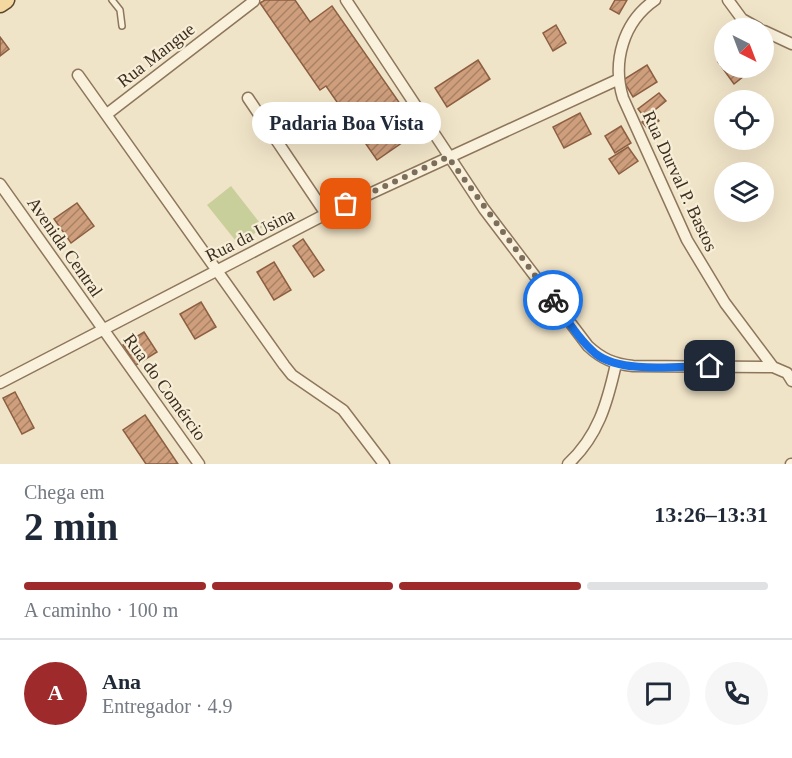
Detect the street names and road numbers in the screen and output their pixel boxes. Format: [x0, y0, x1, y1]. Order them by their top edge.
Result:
street label: Rua Mangue [113, 19, 199, 91]
street label: Rua Durval P. Bastos [639, 107, 721, 255]
street label: Avenida Central [23, 193, 107, 301]
street label: Rua da Usina [202, 204, 298, 266]
street label: Rua do Comércio [120, 330, 210, 444]

